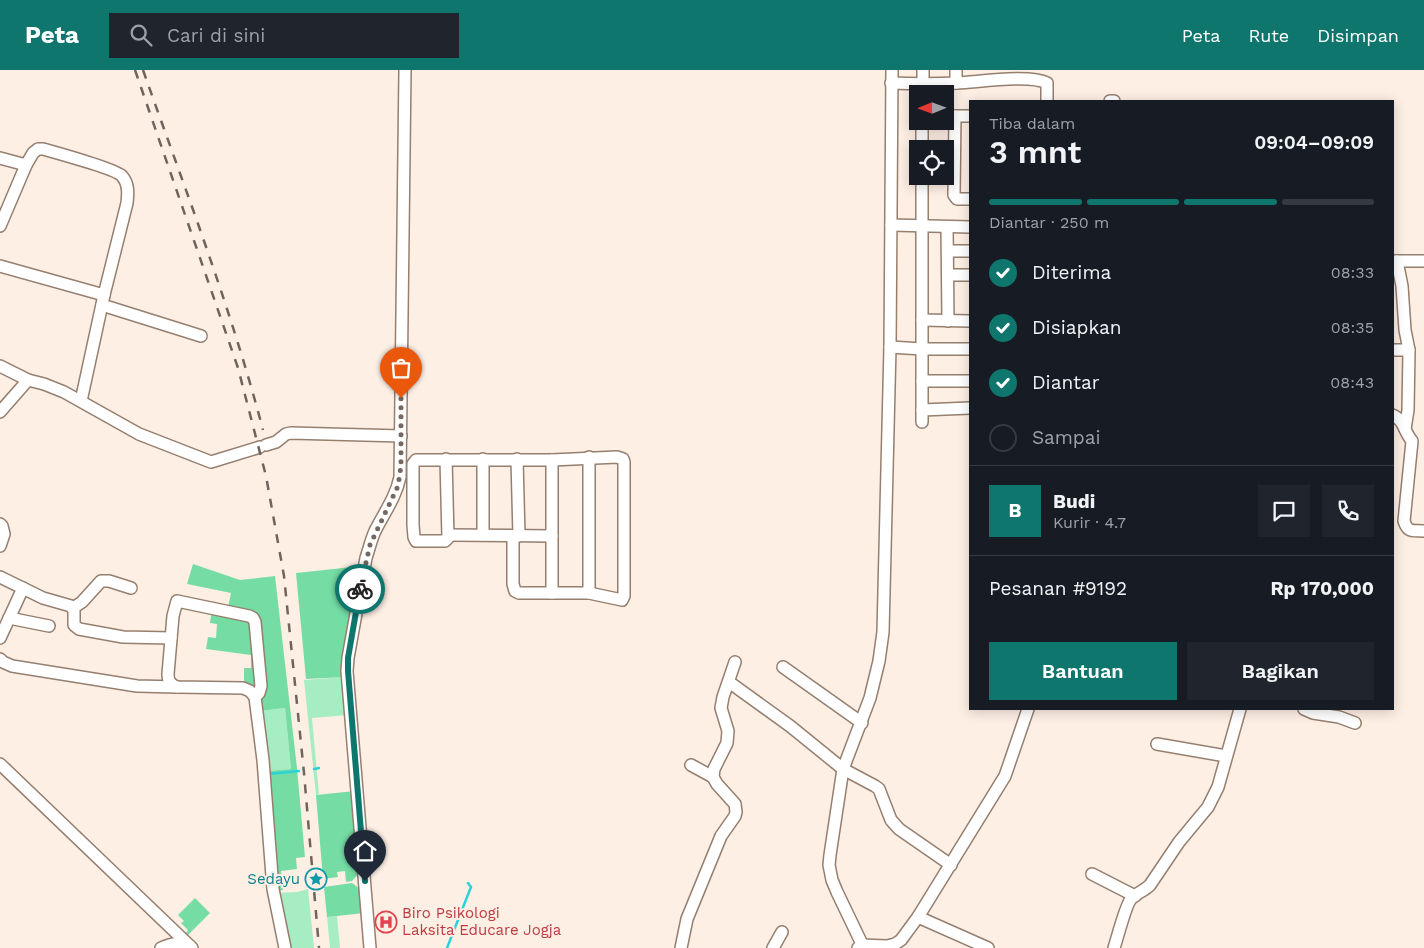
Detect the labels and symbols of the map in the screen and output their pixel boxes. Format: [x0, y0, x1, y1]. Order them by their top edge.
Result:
north arrow [909, 85, 954, 130]
pin [380, 347, 422, 398]
courier [335, 564, 385, 614]
pin [344, 830, 386, 881]
place icon: Sedayu [304, 867, 328, 891]
place label: Sedayu [247, 870, 300, 888]
place label: Biro Psikologi Laksita Educare Jogja [402, 904, 562, 939]
hospital icon: Biro Psikologi Laksita Educare Jogja [374, 910, 398, 934]

